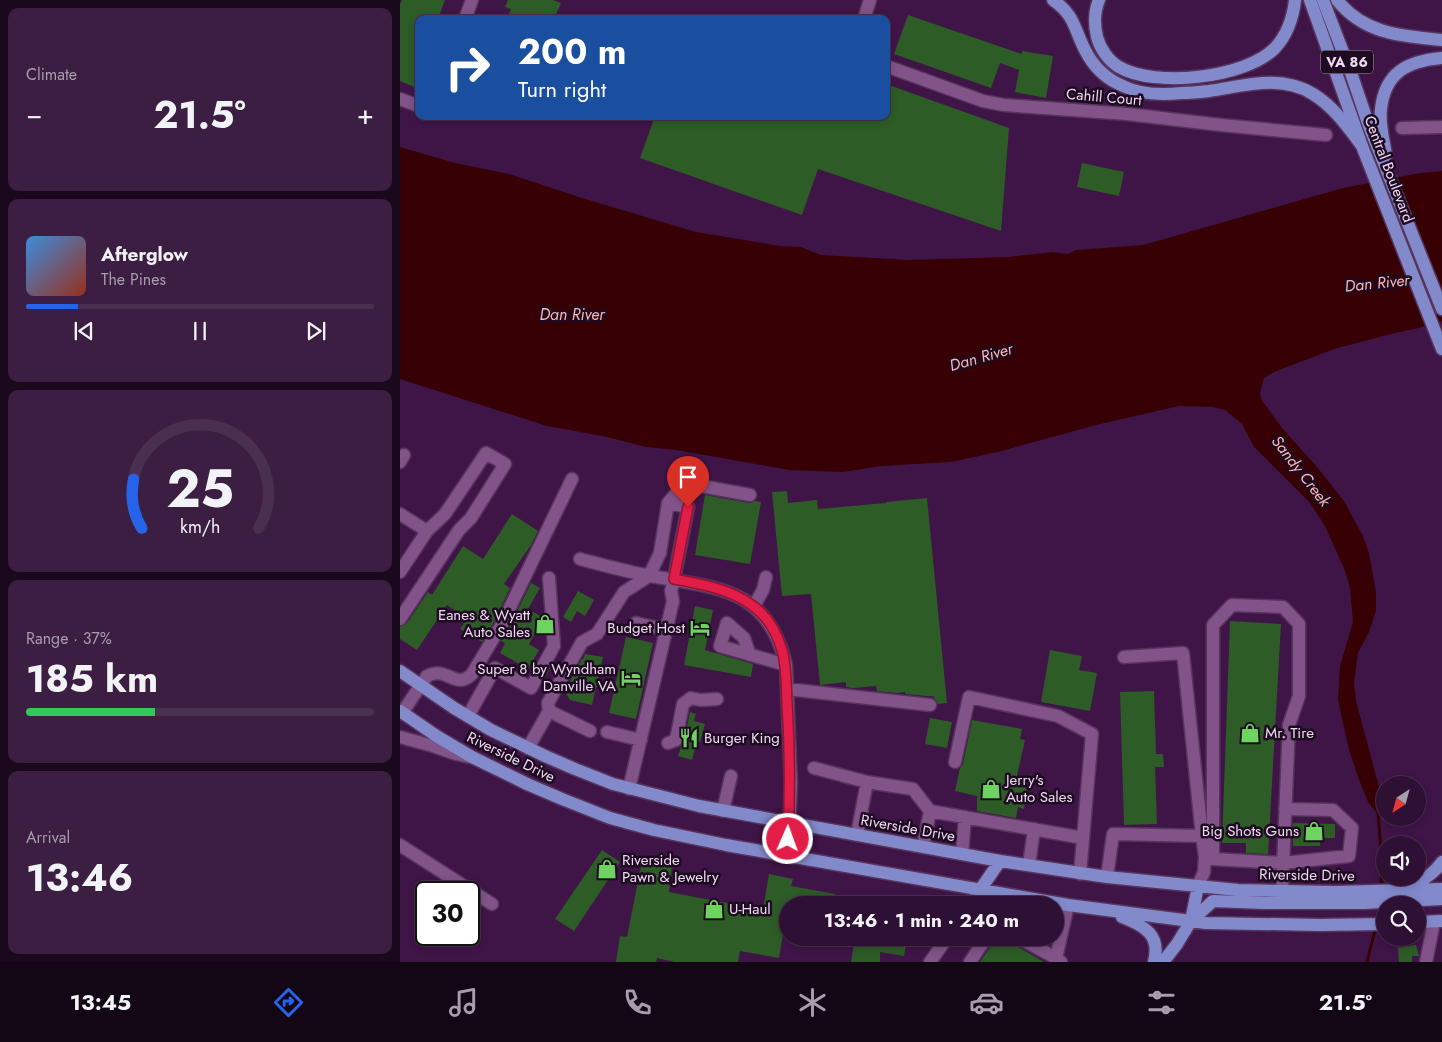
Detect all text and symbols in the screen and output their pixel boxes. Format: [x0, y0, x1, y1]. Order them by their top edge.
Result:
text: 200 m [518, 27, 627, 77]
icon: right [435, 35, 500, 100]
road number: VA 86 [1321, 51, 1373, 74]
text: Climate [26, 63, 77, 86]
text: Turn right [518, 73, 606, 105]
street label: Cahill Court [1065, 83, 1143, 111]
text: 21.5° [153, 87, 246, 142]
text: − [26, 94, 43, 135]
text: + [357, 94, 374, 135]
street label: Central Boulevard [1359, 112, 1419, 226]
text: Afterglow [101, 241, 188, 268]
text: The Pines [101, 268, 166, 291]
water label: Dan River [1343, 268, 1412, 298]
water label: Dan River [539, 303, 606, 326]
icon: previous [70, 317, 98, 345]
icon: pause [186, 317, 214, 345]
icon: next [302, 317, 330, 345]
water label: Dan River [947, 337, 1017, 377]
water label: Sandy Creek [1266, 431, 1337, 512]
text: 25 [166, 451, 234, 527]
pin [667, 456, 709, 507]
icon: arrive [674, 463, 702, 491]
text: km/h [180, 514, 220, 540]
place label: Eanes & Wyatt Auto Sales [438, 604, 530, 643]
shop icon: Eanes & Wyatt Auto Sales [534, 613, 556, 635]
place label: Budget Host [607, 617, 685, 639]
hotel icon: Budget Host [689, 617, 711, 639]
text: Range · 37% [26, 627, 112, 650]
text: 185 km [26, 651, 158, 706]
place label: Super 8 by Wyndham Danville VA [477, 658, 616, 697]
hotel icon: Super 8 by Wyndham Danville VA [620, 667, 642, 689]
shop icon: Mr. Tire [1239, 722, 1261, 744]
place label: Mr. Tire [1265, 722, 1314, 744]
street label: Riverside Drive [463, 726, 559, 788]
restaurant icon: Burger King [678, 727, 700, 749]
place label: Burger King [704, 727, 780, 749]
place label: Jerry's Auto Sales [1004, 769, 1072, 808]
north arrow [1376, 776, 1426, 826]
map controls [1376, 776, 1426, 946]
shop icon: Jerry's Auto Sales [980, 778, 1002, 800]
street label: Riverside Drive [859, 809, 957, 847]
position arrow [761, 812, 813, 864]
place label: Big Shots Guns [1202, 820, 1299, 842]
shop icon: Big Shots Guns [1303, 820, 1325, 842]
text: Arrival [26, 826, 70, 849]
button: sound [1376, 836, 1426, 886]
place label: Riverside Pawn & Jewelry [622, 849, 719, 888]
text: 13:46 [26, 850, 133, 905]
shop icon: Riverside Pawn & Jewelry [596, 858, 618, 880]
street label: Riverside Drive [1259, 863, 1355, 887]
speed limit sign: 30 [415, 881, 480, 946]
button: search [1376, 896, 1426, 946]
shop icon: U-Haul [703, 898, 725, 920]
place label: U-Haul [729, 898, 771, 920]
text: 13:46 · 1 min · 240 m [824, 907, 1019, 934]
icon: directions [271, 985, 306, 1020]
icon: music [446, 985, 481, 1020]
icon: phone [620, 985, 655, 1020]
icon: climate [795, 985, 830, 1020]
icon: car [969, 985, 1004, 1020]
icon: filters [1144, 985, 1179, 1020]
text: 13:45 [70, 986, 131, 1018]
text: 21.5° [1319, 986, 1372, 1018]

